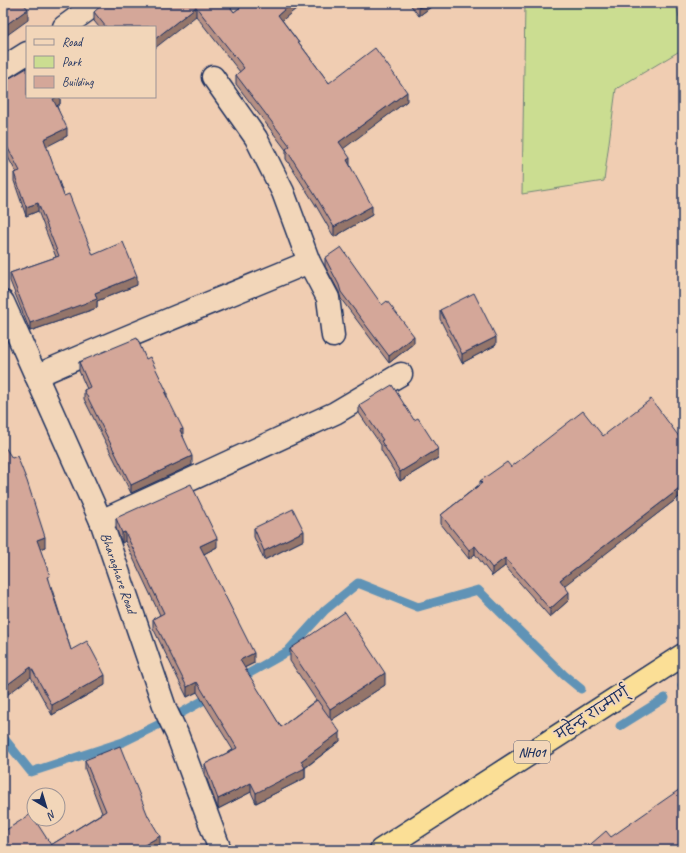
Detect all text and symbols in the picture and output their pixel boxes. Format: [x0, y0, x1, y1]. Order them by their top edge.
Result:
legend [26, 26, 156, 98]
text: Road [62, 34, 84, 50]
text: Park [62, 54, 83, 70]
text: Building [62, 74, 94, 90]
street label: Bharaghare Road [97, 531, 141, 618]
street label: महेन्द्र राज्मार्ग् [549, 678, 635, 746]
road number: NH01 [514, 741, 550, 763]
north arrow [26, 787, 66, 827]
text: N [43, 807, 59, 824]

